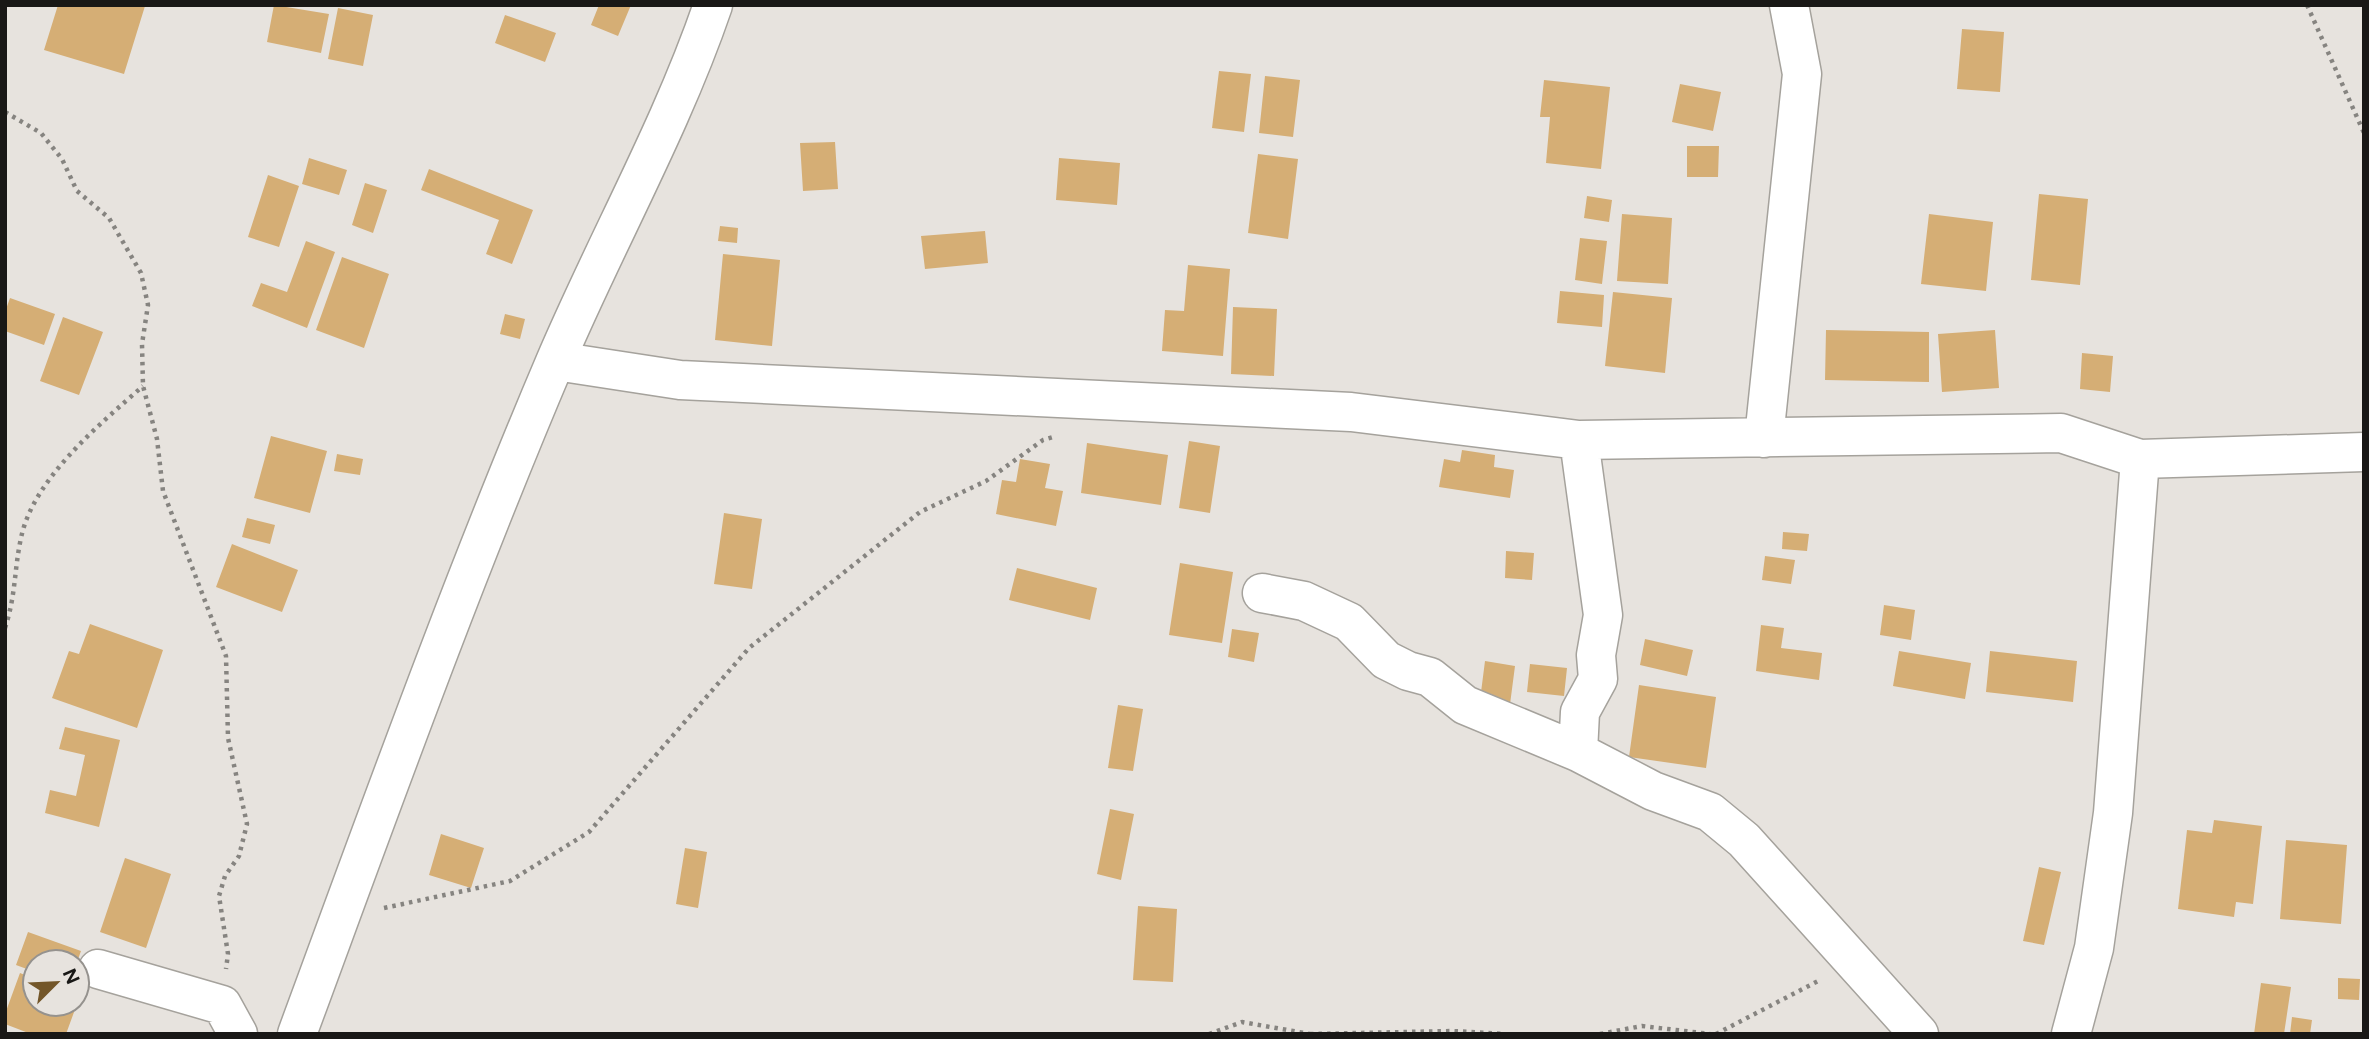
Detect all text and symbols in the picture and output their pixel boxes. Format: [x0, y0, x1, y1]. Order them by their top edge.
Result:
north arrow [21, 948, 91, 1018]
text: N [58, 965, 85, 988]

